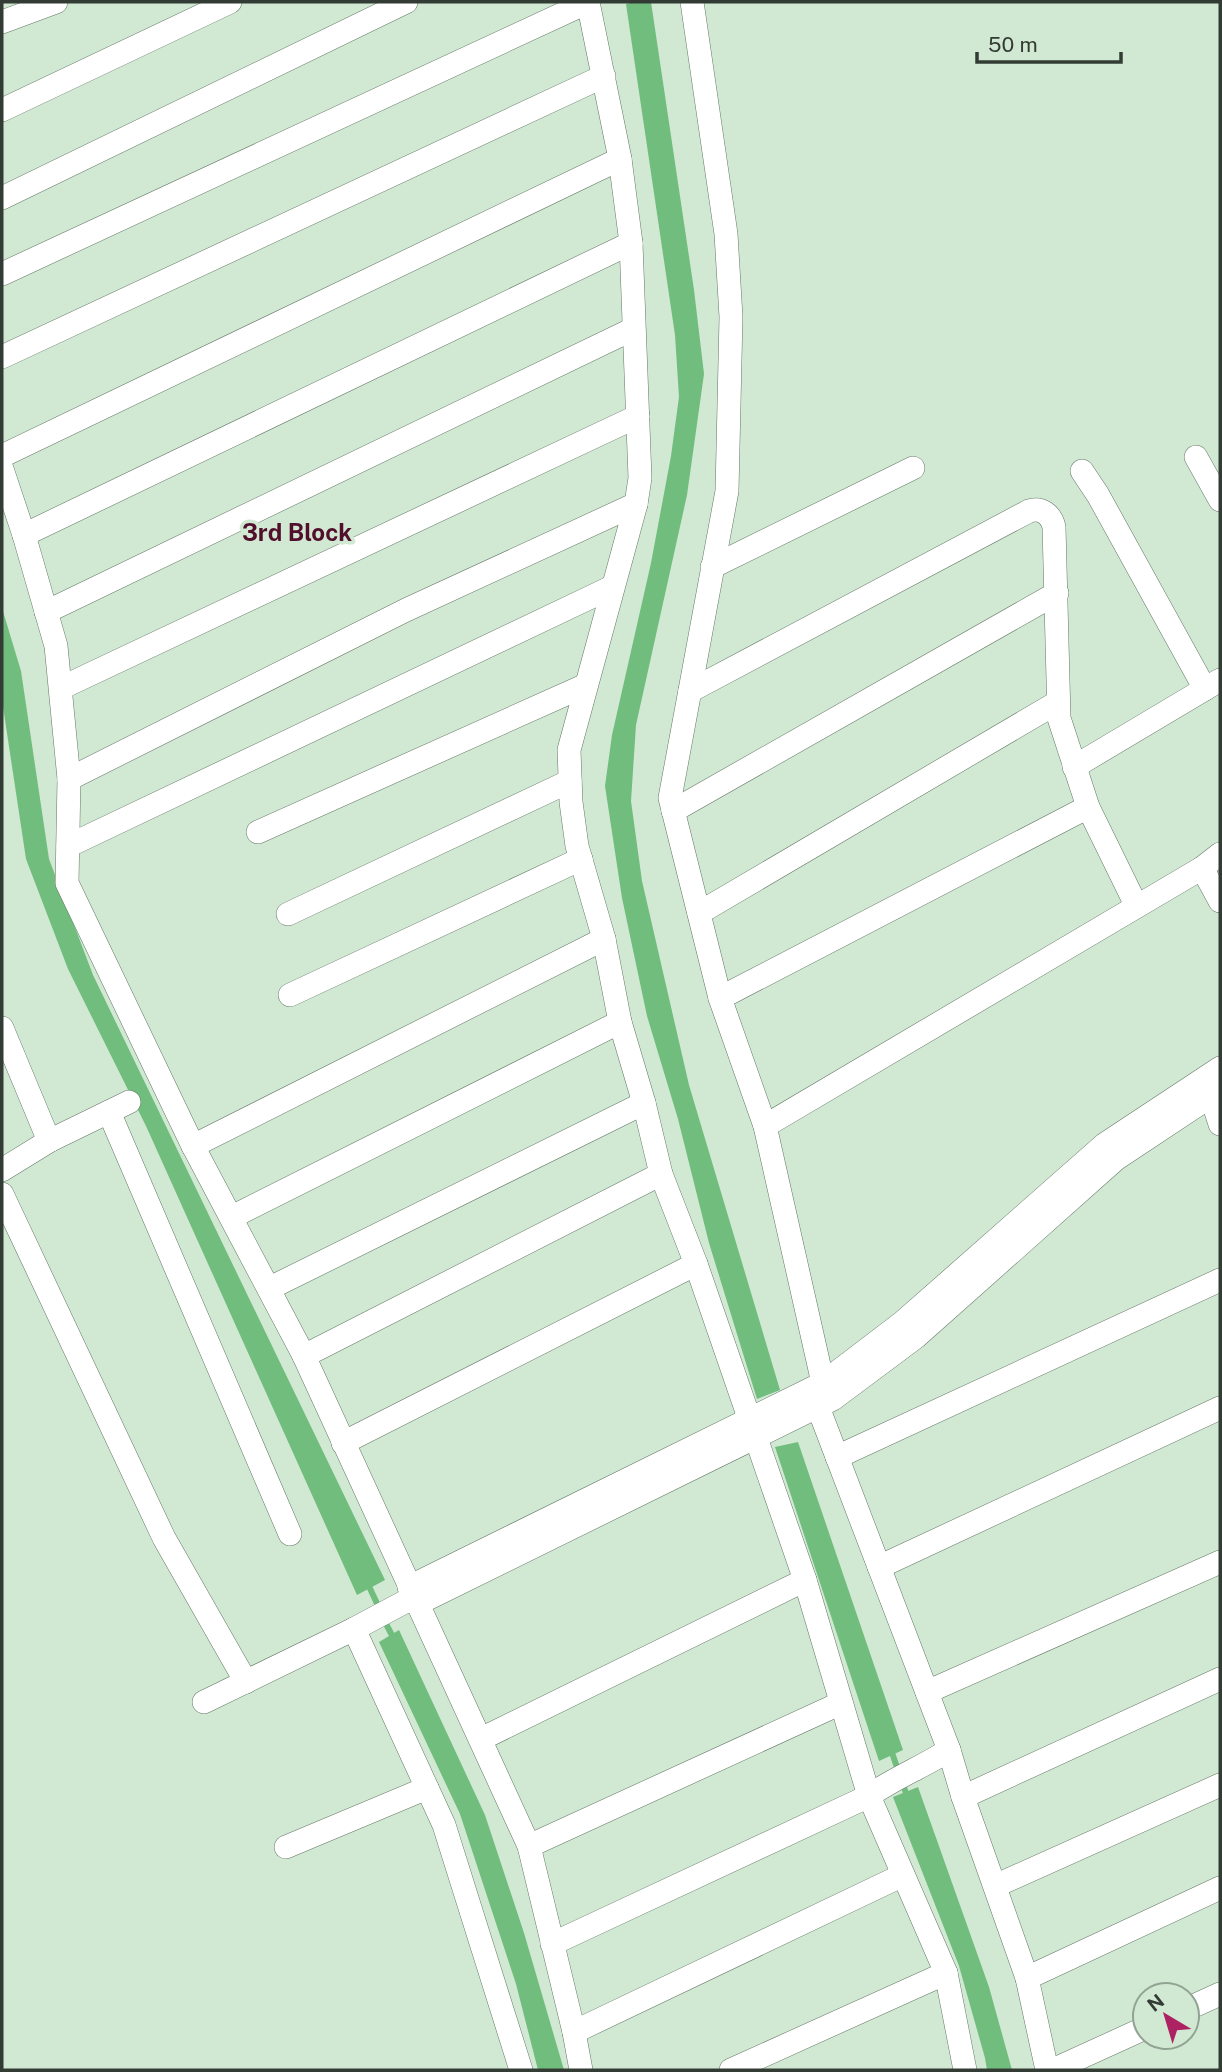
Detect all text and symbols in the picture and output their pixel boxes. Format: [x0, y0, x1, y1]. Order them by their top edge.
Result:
scale bar [977, 21, 1120, 65]
text: 50 m [988, 32, 1038, 57]
district label: 3rd Block [242, 518, 352, 546]
north arrow [1131, 1981, 1201, 2051]
text: N [1143, 1989, 1168, 2016]

